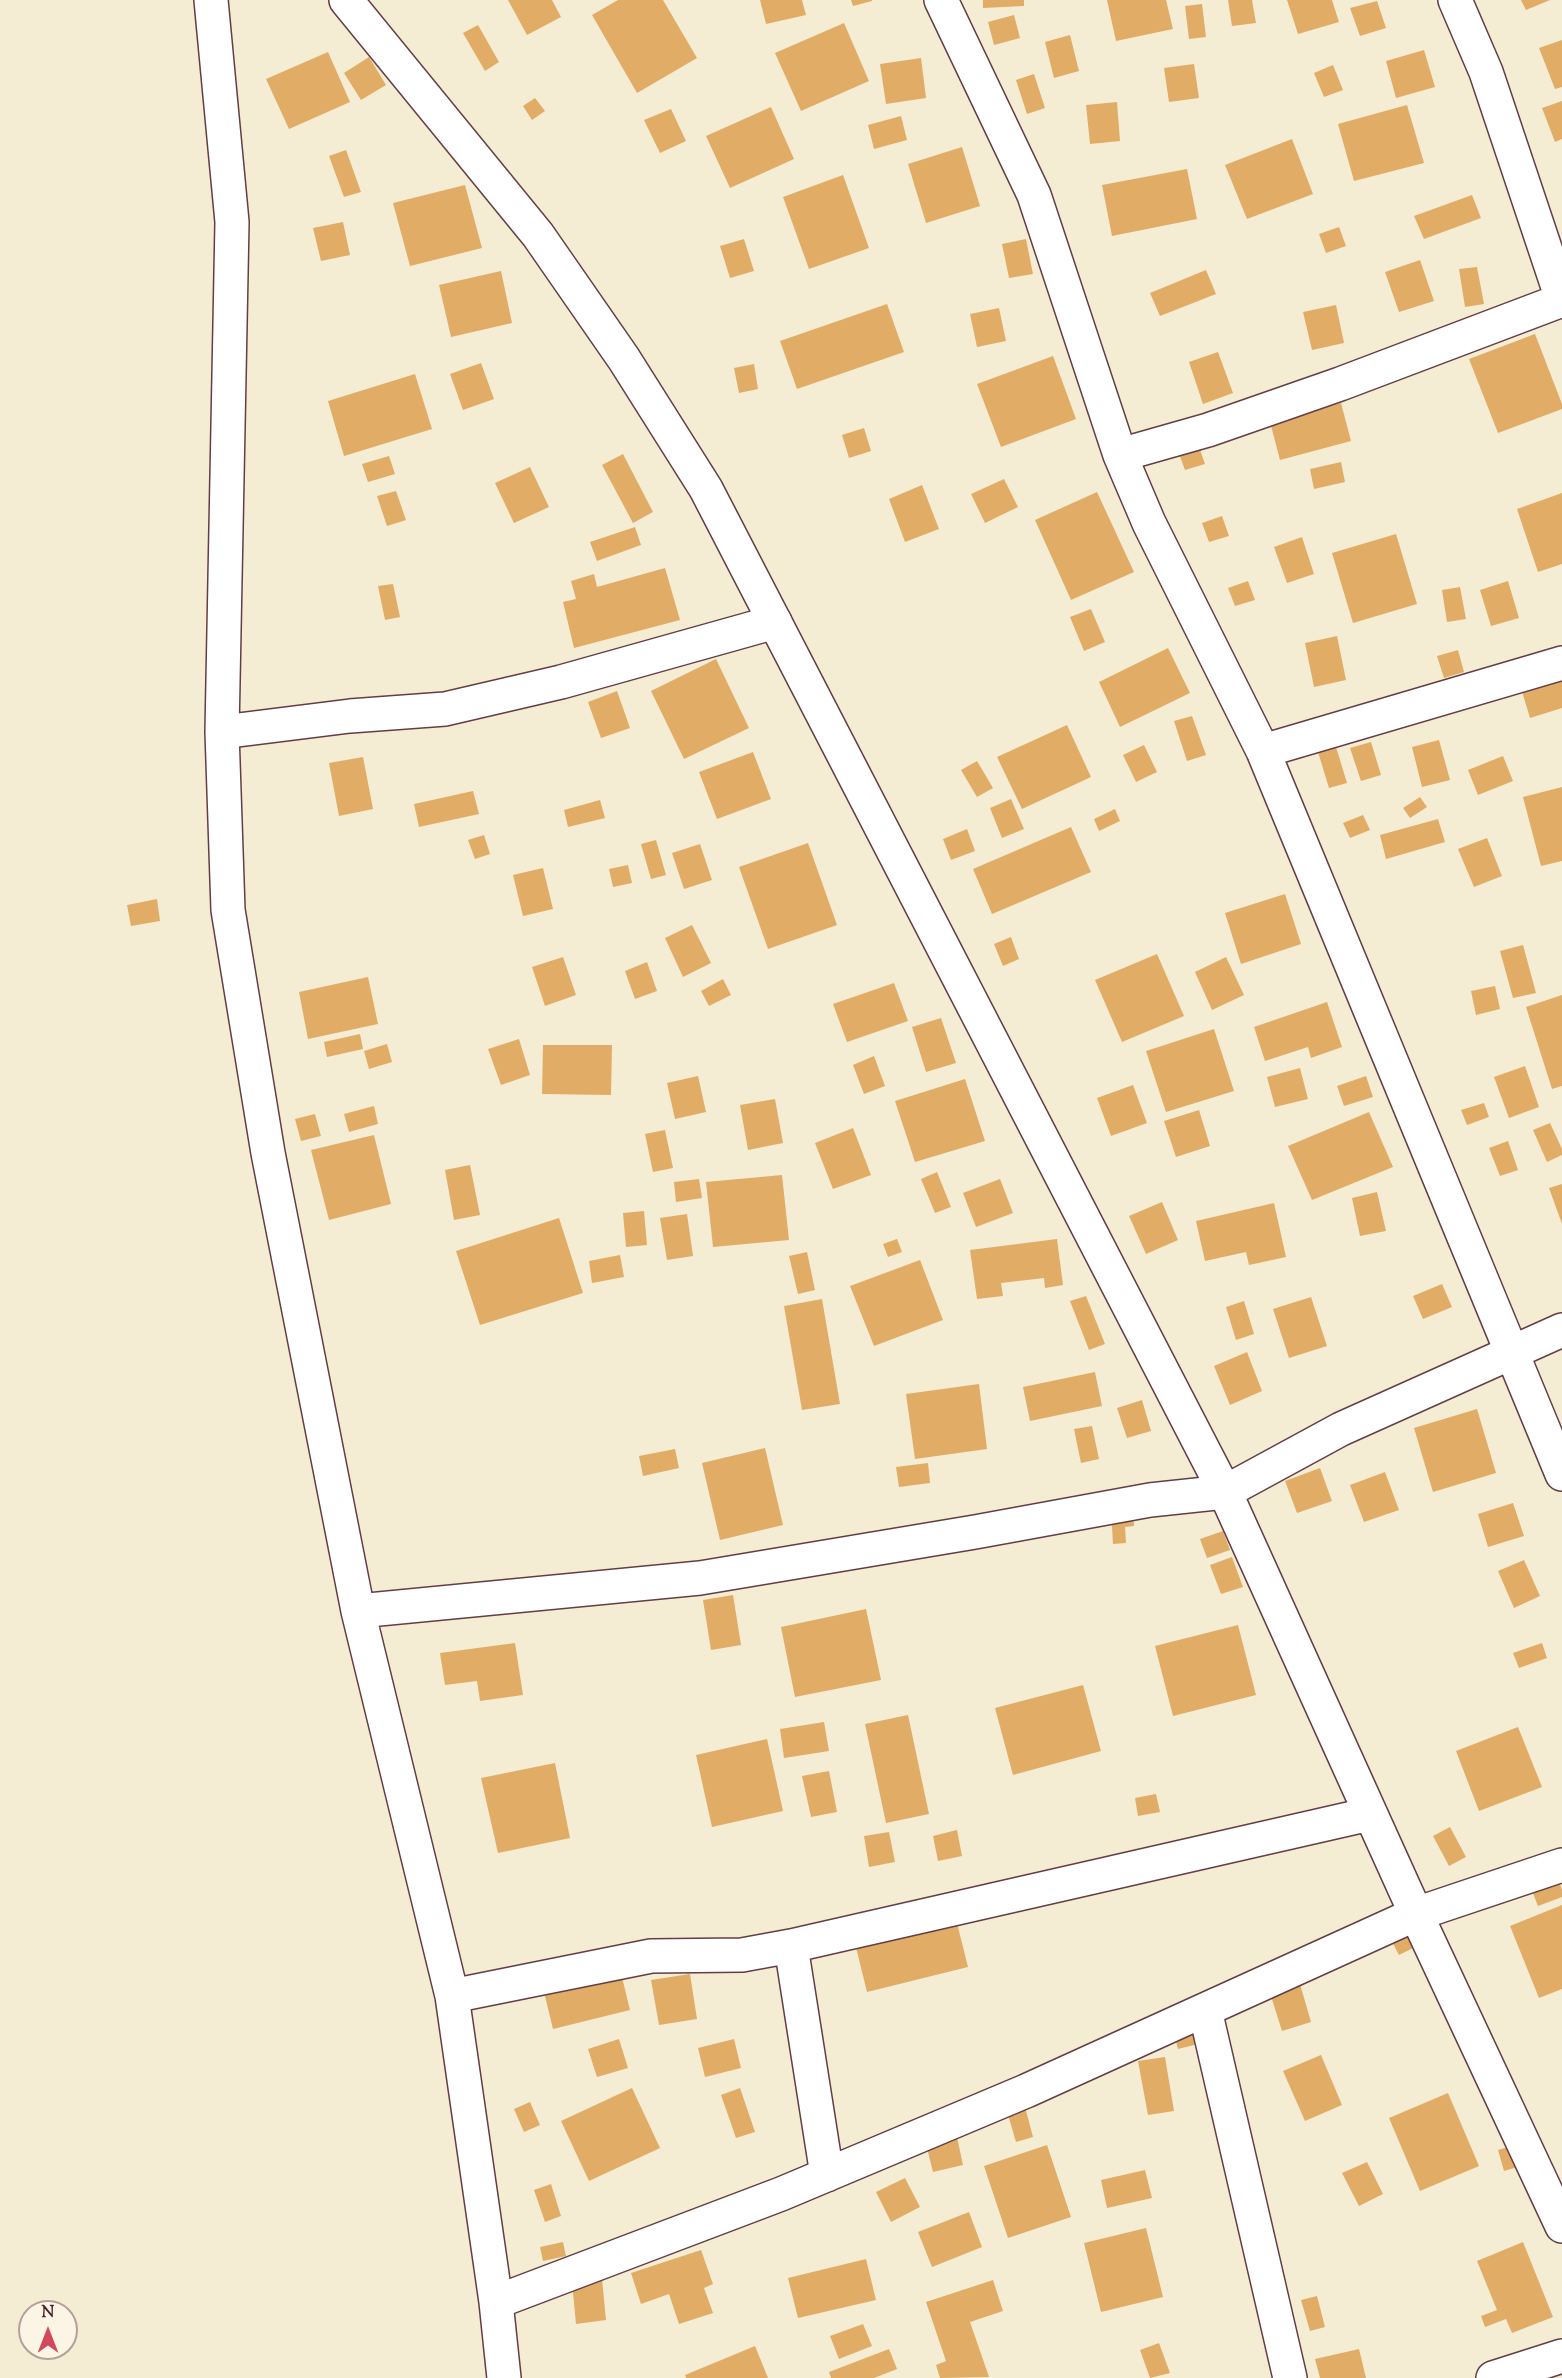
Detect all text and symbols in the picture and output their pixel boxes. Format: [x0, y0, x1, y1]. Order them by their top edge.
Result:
north arrow [18, 2300, 78, 2360]
text: N [42, 2302, 54, 2325]

